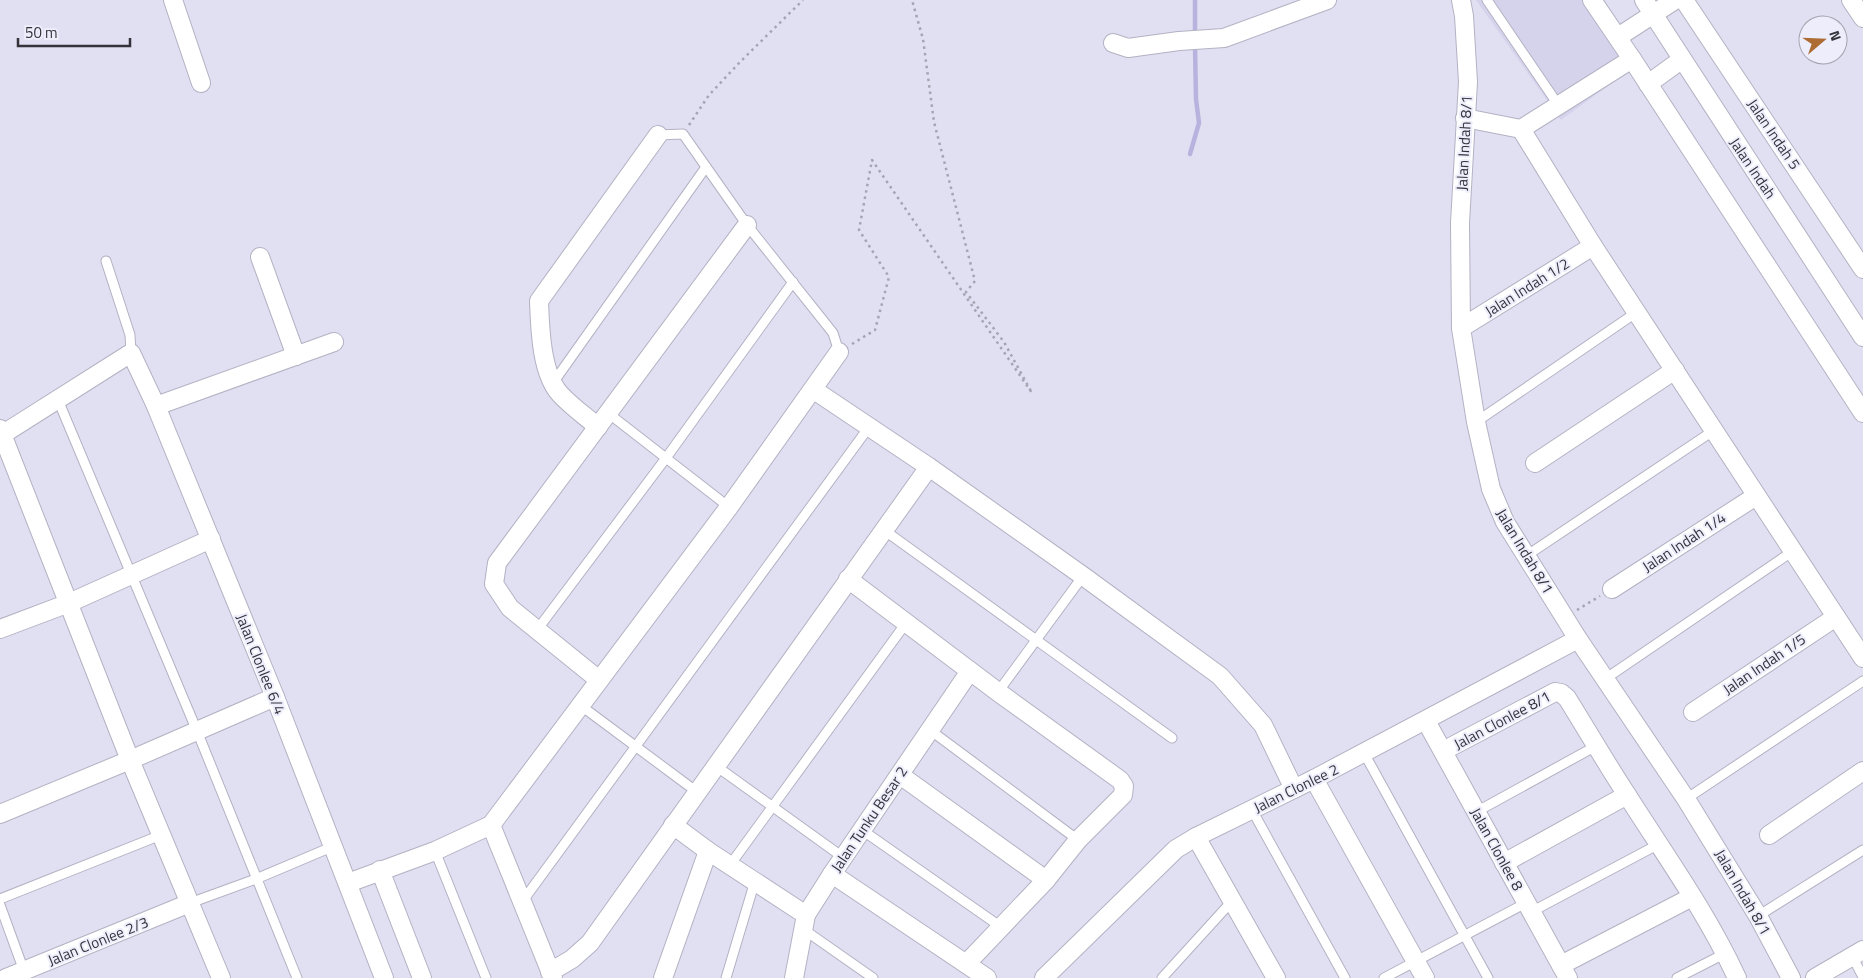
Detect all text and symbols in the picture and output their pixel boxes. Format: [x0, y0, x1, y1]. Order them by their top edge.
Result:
scale bar [18, 15, 130, 47]
north arrow [1798, 15, 1848, 65]
text: 50 m [25, 21, 58, 44]
text: N [1824, 28, 1847, 44]
street label: Jalan Indah 8/1 [1450, 95, 1478, 191]
street label: Jalan Indah 5 [1744, 95, 1804, 173]
street label: Jalan Indah [1726, 134, 1780, 202]
street label: Jalan Indah 1/2 [1480, 252, 1574, 322]
street label: Jalan Indah 8/1 [1490, 504, 1560, 598]
street label: Jalan Indah 1/4 [1638, 506, 1730, 578]
street label: Jalan Clonlee 6/4 [230, 610, 292, 718]
street label: Jalan Indah 1/5 [1718, 628, 1810, 700]
street label: Jalan Clonlee 8/1 [1450, 685, 1554, 755]
street label: Jalan Clonlee 2 [1250, 757, 1342, 819]
street label: Jalan Tunku Besar 2 [825, 761, 913, 877]
street label: Jalan Clonlee 8 [1465, 803, 1529, 895]
street label: Jalan Indah 8/1 [1709, 845, 1777, 939]
street label: Jalan Clonlee 2/3 [44, 910, 152, 972]

